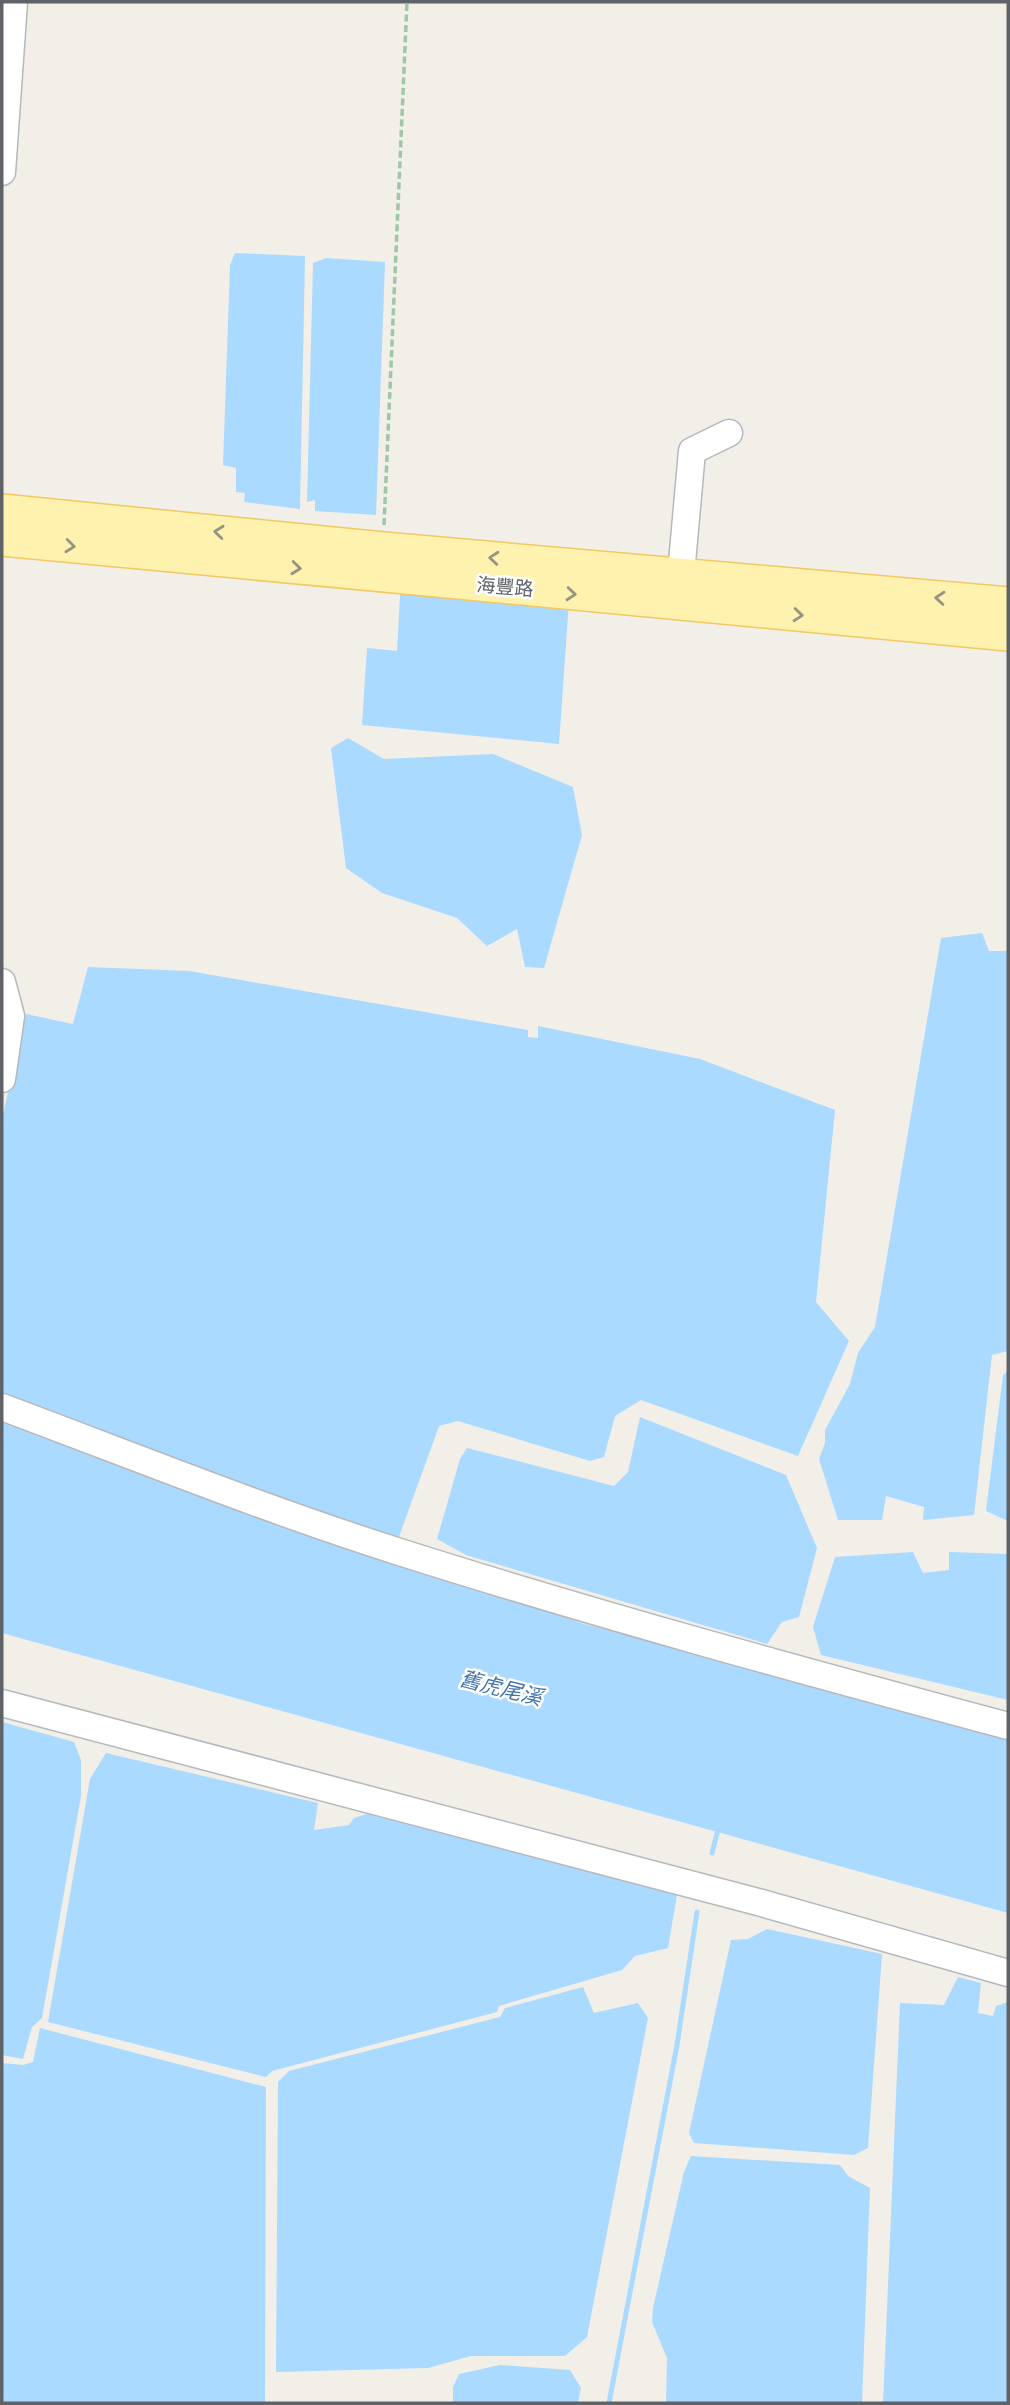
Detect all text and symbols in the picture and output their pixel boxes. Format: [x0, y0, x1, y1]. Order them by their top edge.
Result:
one-way arrow [213, 525, 225, 540]
one-way arrow [64, 538, 75, 553]
one-way arrow [488, 551, 499, 566]
one-way arrow [291, 560, 302, 575]
street label: 海豐路 [476, 573, 534, 601]
one-way arrow [566, 586, 577, 601]
one-way arrow [934, 591, 945, 606]
one-way arrow [793, 607, 804, 622]
water label: 舊虎尾溪 [457, 1666, 548, 1711]

